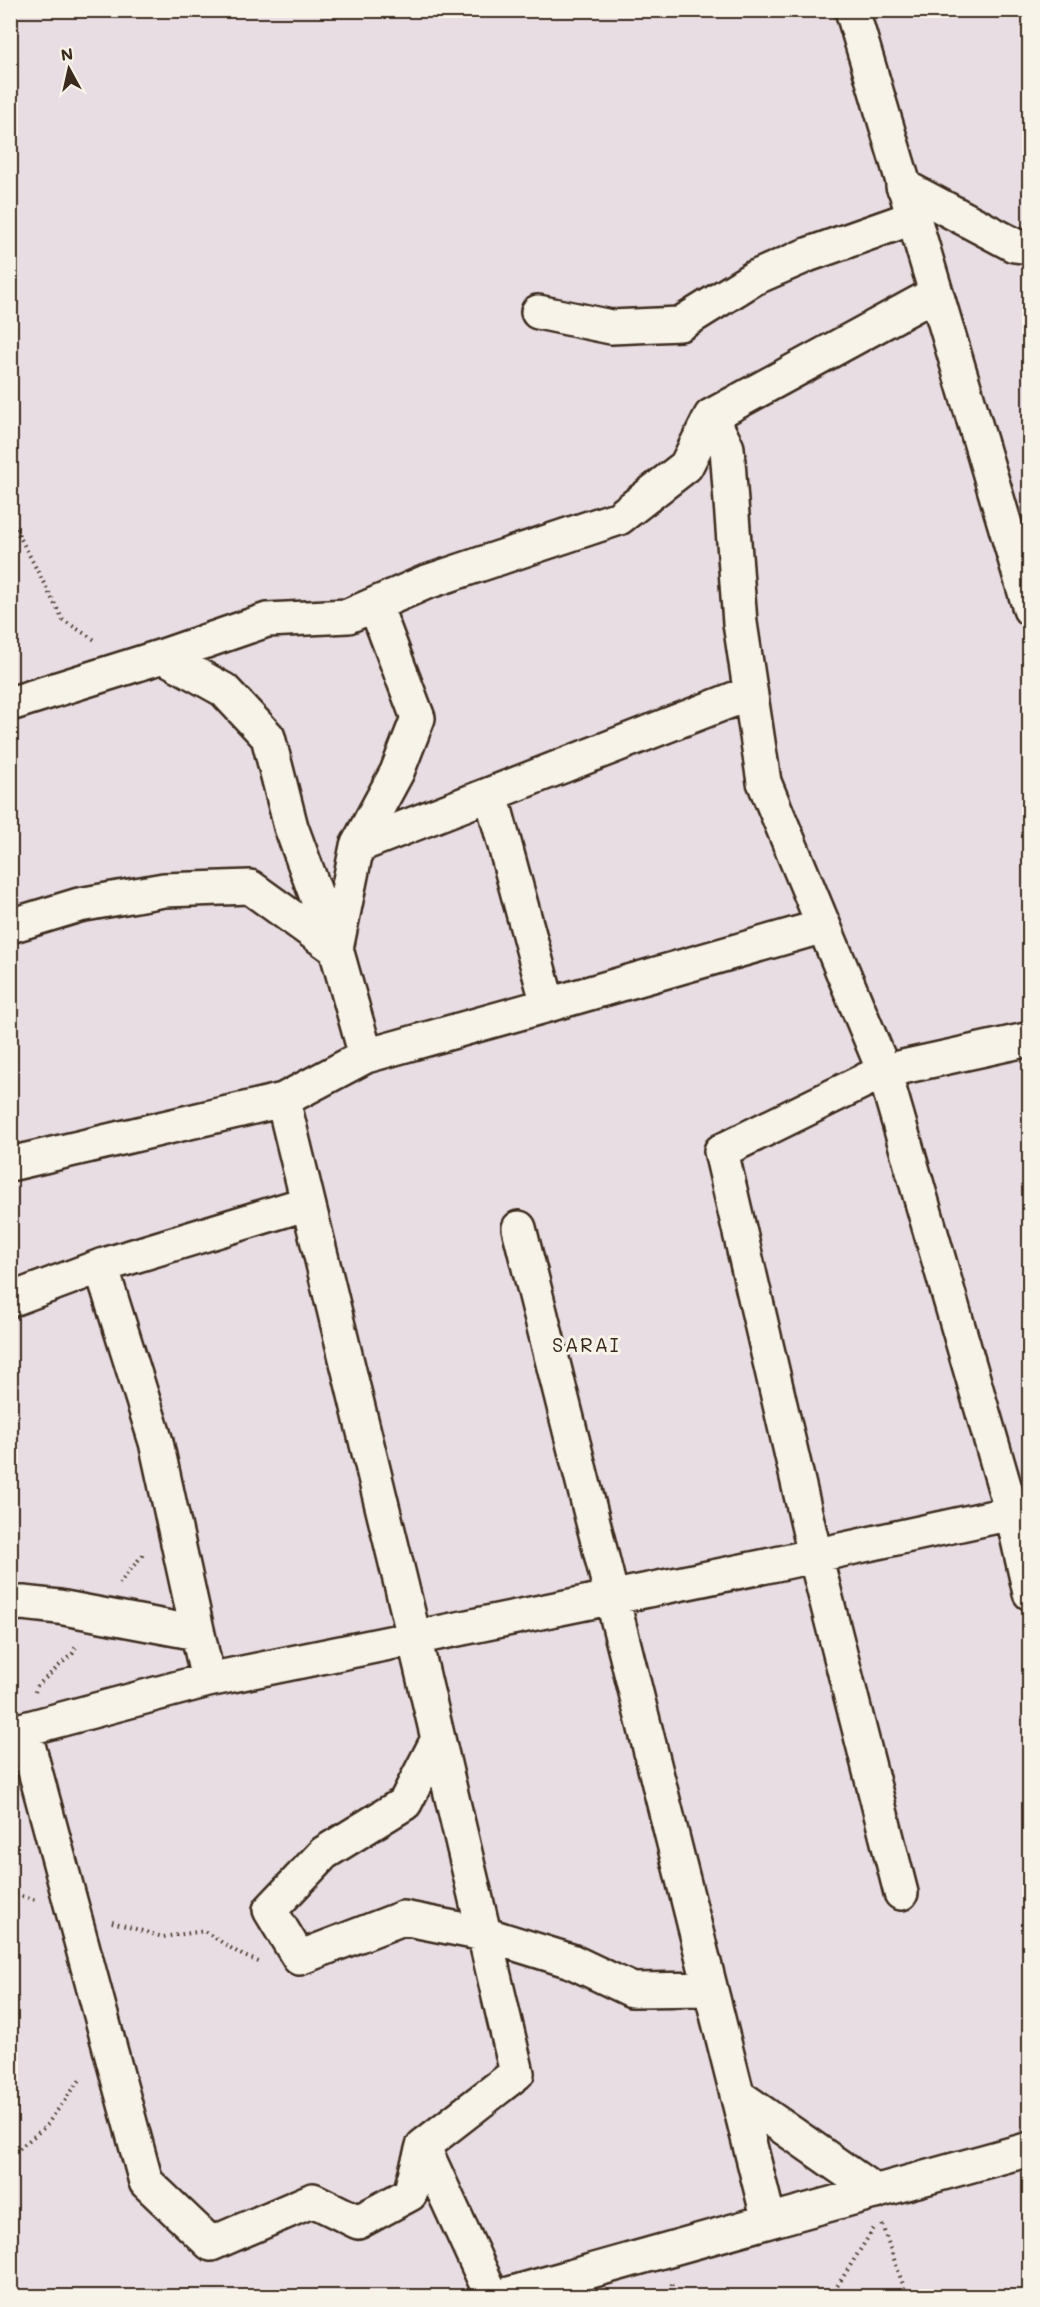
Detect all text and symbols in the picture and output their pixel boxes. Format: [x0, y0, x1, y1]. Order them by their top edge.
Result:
north arrow [39, 39, 99, 99]
text: N [59, 42, 74, 65]
district label: SARAI [552, 1331, 620, 1357]

